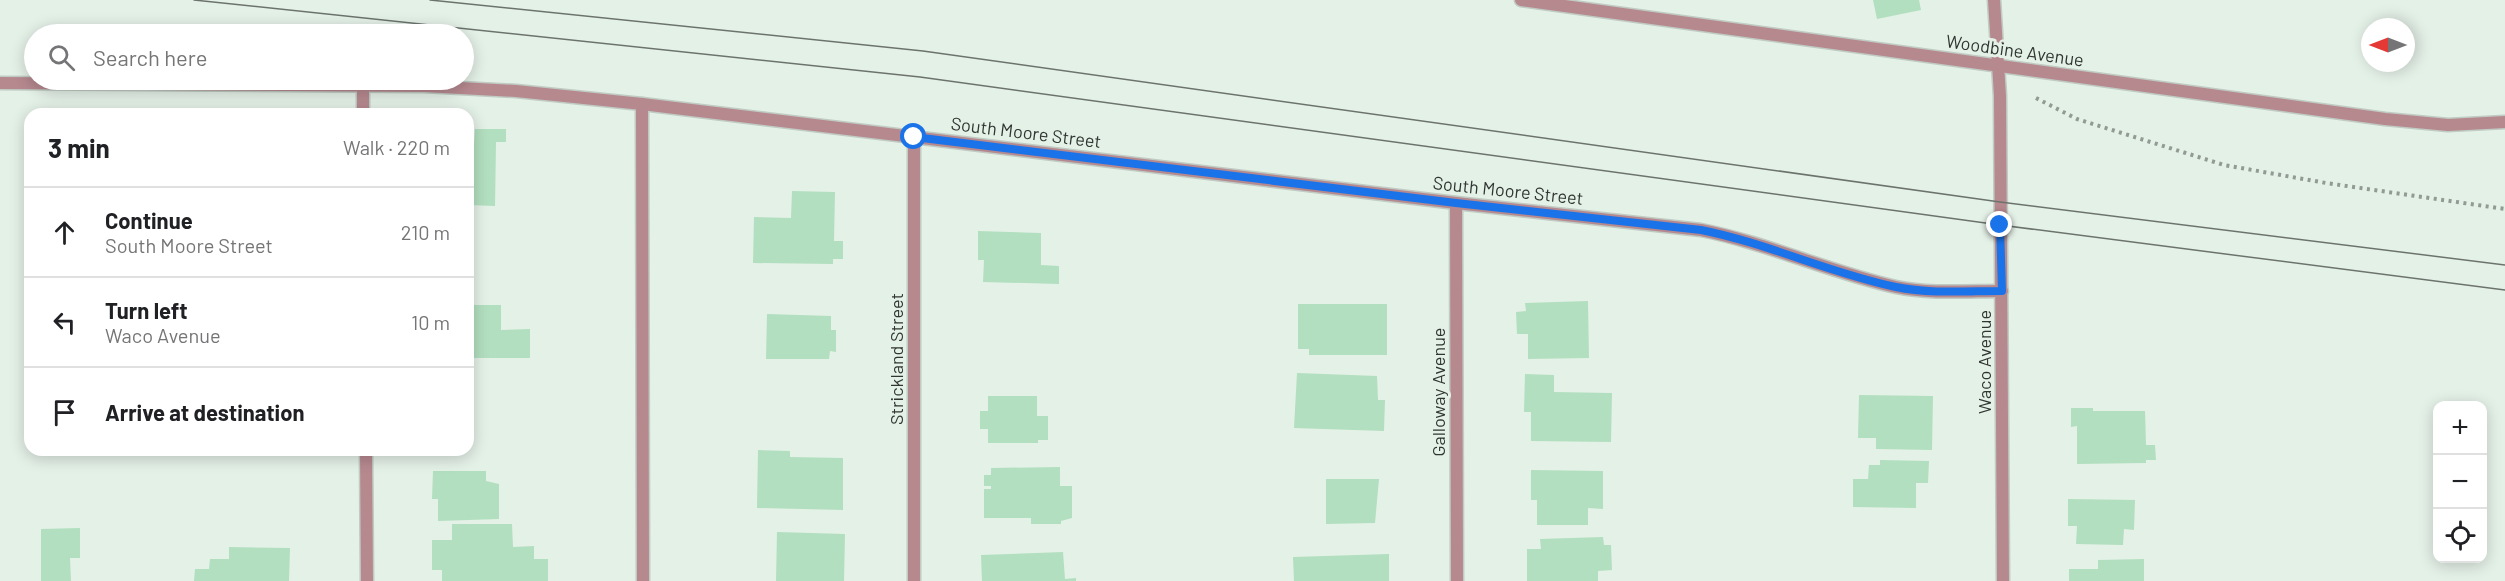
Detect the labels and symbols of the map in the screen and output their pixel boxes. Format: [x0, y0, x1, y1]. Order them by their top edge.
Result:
north arrow [2361, 18, 2415, 72]
street label: Woodbine Avenue [1945, 29, 2085, 71]
street label: South Moore Street [950, 112, 1102, 152]
route start [900, 123, 926, 149]
street label: South Moore Street [1432, 171, 1584, 209]
route end [1986, 211, 2012, 237]
street label: Strickland Street [885, 293, 907, 425]
street label: Waco Avenue [1973, 310, 1995, 414]
street label: Galloway Avenue [1427, 328, 1449, 456]

